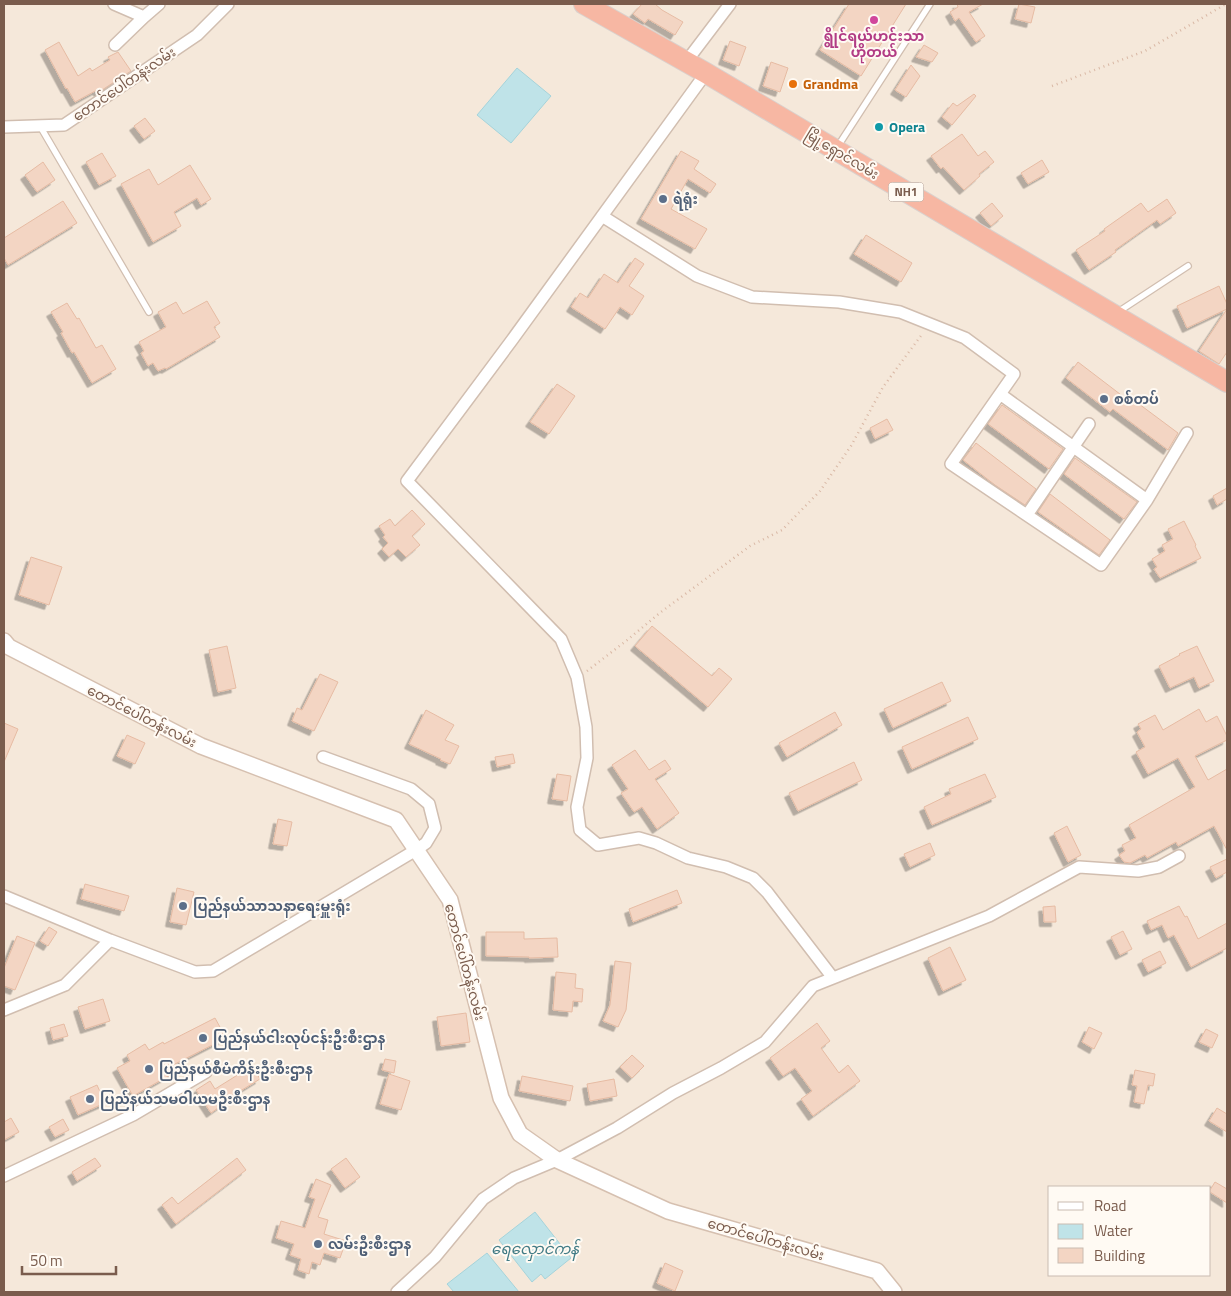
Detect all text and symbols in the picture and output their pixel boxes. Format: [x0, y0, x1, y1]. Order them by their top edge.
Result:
marker: ရွိုင်ရယ်ဟင်းသာ ဟိုတယ် [868, 14, 880, 26]
place label: ရွိုင်ရယ်ဟင်းသာ ဟိုတယ် [824, 25, 925, 64]
street label: တောင်ပေါ်တန်းလမ်း [68, 41, 181, 128]
place label: Grandma [803, 73, 858, 94]
marker: Grandma [787, 78, 799, 90]
place label: Opera [889, 116, 925, 137]
marker: Opera [873, 121, 885, 133]
street label: မြို့ရှောင်လမ်း [800, 123, 883, 186]
road number: NH1 [888, 182, 924, 202]
place label: ရဲရုံး [673, 188, 698, 211]
marker: ရဲရုံး [657, 193, 669, 205]
place label: စစ်တပ် [1114, 388, 1159, 409]
marker: စစ်တပ် [1098, 393, 1110, 405]
street label: တောင်ပေါ်တန်းလမ်း [83, 679, 201, 754]
place label: ပြည်နယ်သာသနာရေးမှူးရုံး [193, 895, 351, 918]
marker: ပြည်နယ်သာသနာရေးမှူးရုံး [177, 900, 189, 912]
street label: တောင်ပေါ်တန်းလမ်း [438, 901, 491, 1023]
place label: ပြည်နယ်ငါးလုပ်ငန်းဦးစီးဌာန [213, 1027, 386, 1050]
marker: ပြည်နယ်ငါးလုပ်ငန်းဦးစီးဌာန [197, 1032, 209, 1044]
place label: ပြည်နယ်စီမံကိန်းဦးစီးဌာန [159, 1058, 313, 1081]
marker: ပြည်နယ်စီမံကိန်းဦးစီးဌာန [143, 1063, 155, 1075]
place label: ပြည်နယ်သမဝါယမဦးစီးဌာန [100, 1088, 271, 1111]
marker: ပြည်နယ်သမဝါယမဦးစီးဌာန [84, 1093, 96, 1105]
legend [1048, 1186, 1211, 1276]
text: Road [1094, 1194, 1126, 1217]
street label: တောင်ပေါ်တန်းလမ်း [705, 1212, 827, 1267]
text: Water [1094, 1219, 1133, 1242]
place label: လမ်းဦးစီးဌာန [328, 1233, 411, 1256]
water label: ရေလှောင်ကန် [491, 1237, 582, 1261]
marker: လမ်းဦးစီးဌာန [312, 1238, 324, 1250]
scale bar [22, 1244, 116, 1276]
text: Building [1094, 1244, 1145, 1267]
text: 50 m [30, 1249, 63, 1272]

